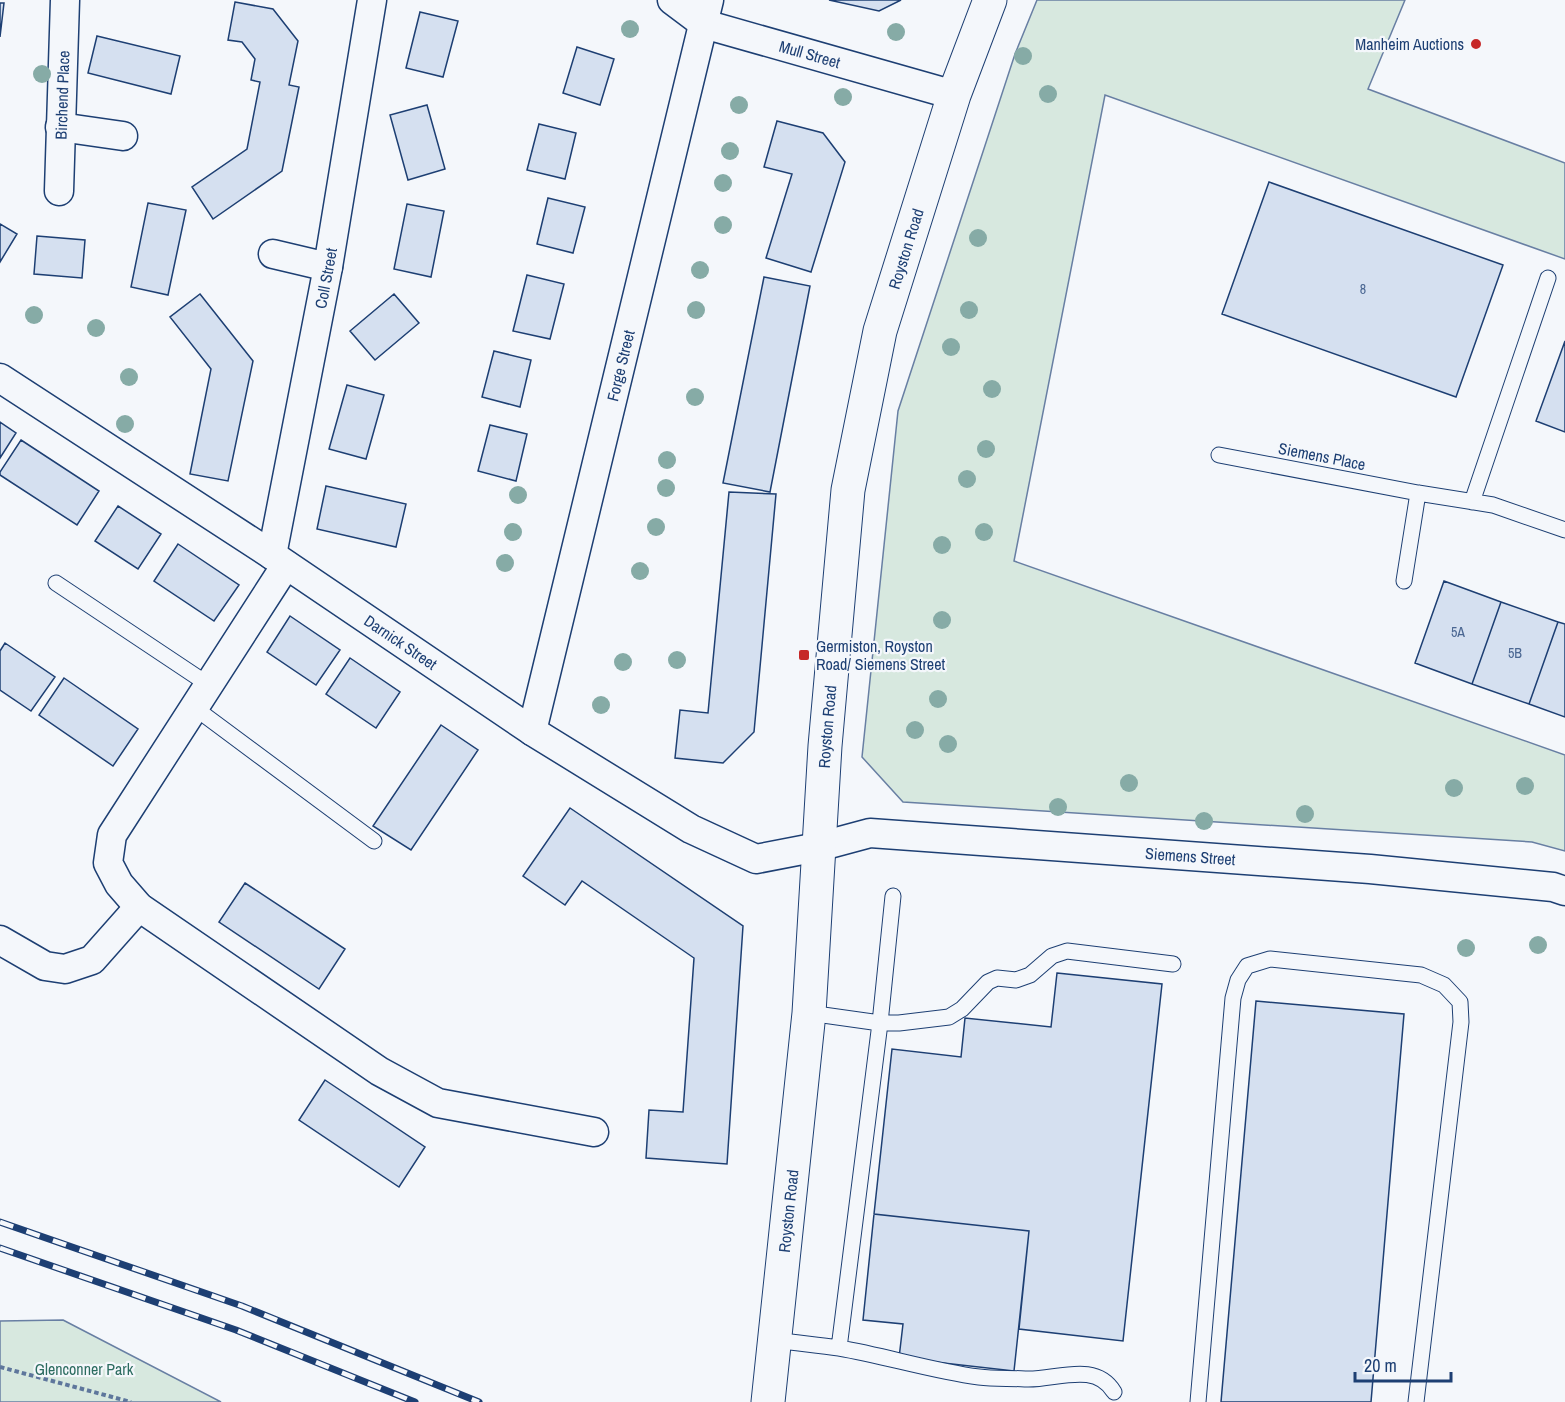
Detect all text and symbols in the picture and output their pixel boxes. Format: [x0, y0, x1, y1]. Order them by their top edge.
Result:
place label: Manheim Auctions [1355, 33, 1464, 55]
street label: Mull Street [777, 35, 843, 73]
marker: Manheim Auctions [1469, 37, 1483, 51]
street label: Birchend Place [50, 50, 74, 140]
street label: Royston Road [883, 206, 929, 292]
street label: Coll Street [309, 246, 342, 310]
house number: 8 [1360, 280, 1366, 298]
street label: Forge Street [601, 327, 640, 403]
street label: Siemens Place [1277, 437, 1367, 475]
street label: Darnick Street [360, 610, 442, 675]
house number: 5A [1451, 623, 1465, 641]
place label: Germiston, Royston Road/ Siemens Street [816, 635, 945, 675]
house number: 5B [1508, 644, 1522, 662]
marker: Germiston, Royston Road/ Siemens Street [797, 648, 811, 662]
street label: Royston Road [813, 684, 841, 769]
street label: Siemens Street [1144, 842, 1237, 870]
street label: Royston Road [773, 1169, 803, 1254]
scale bar [1355, 1345, 1451, 1383]
text: 20 m [1364, 1353, 1397, 1378]
park label: Glenconner Park [35, 1358, 134, 1380]

